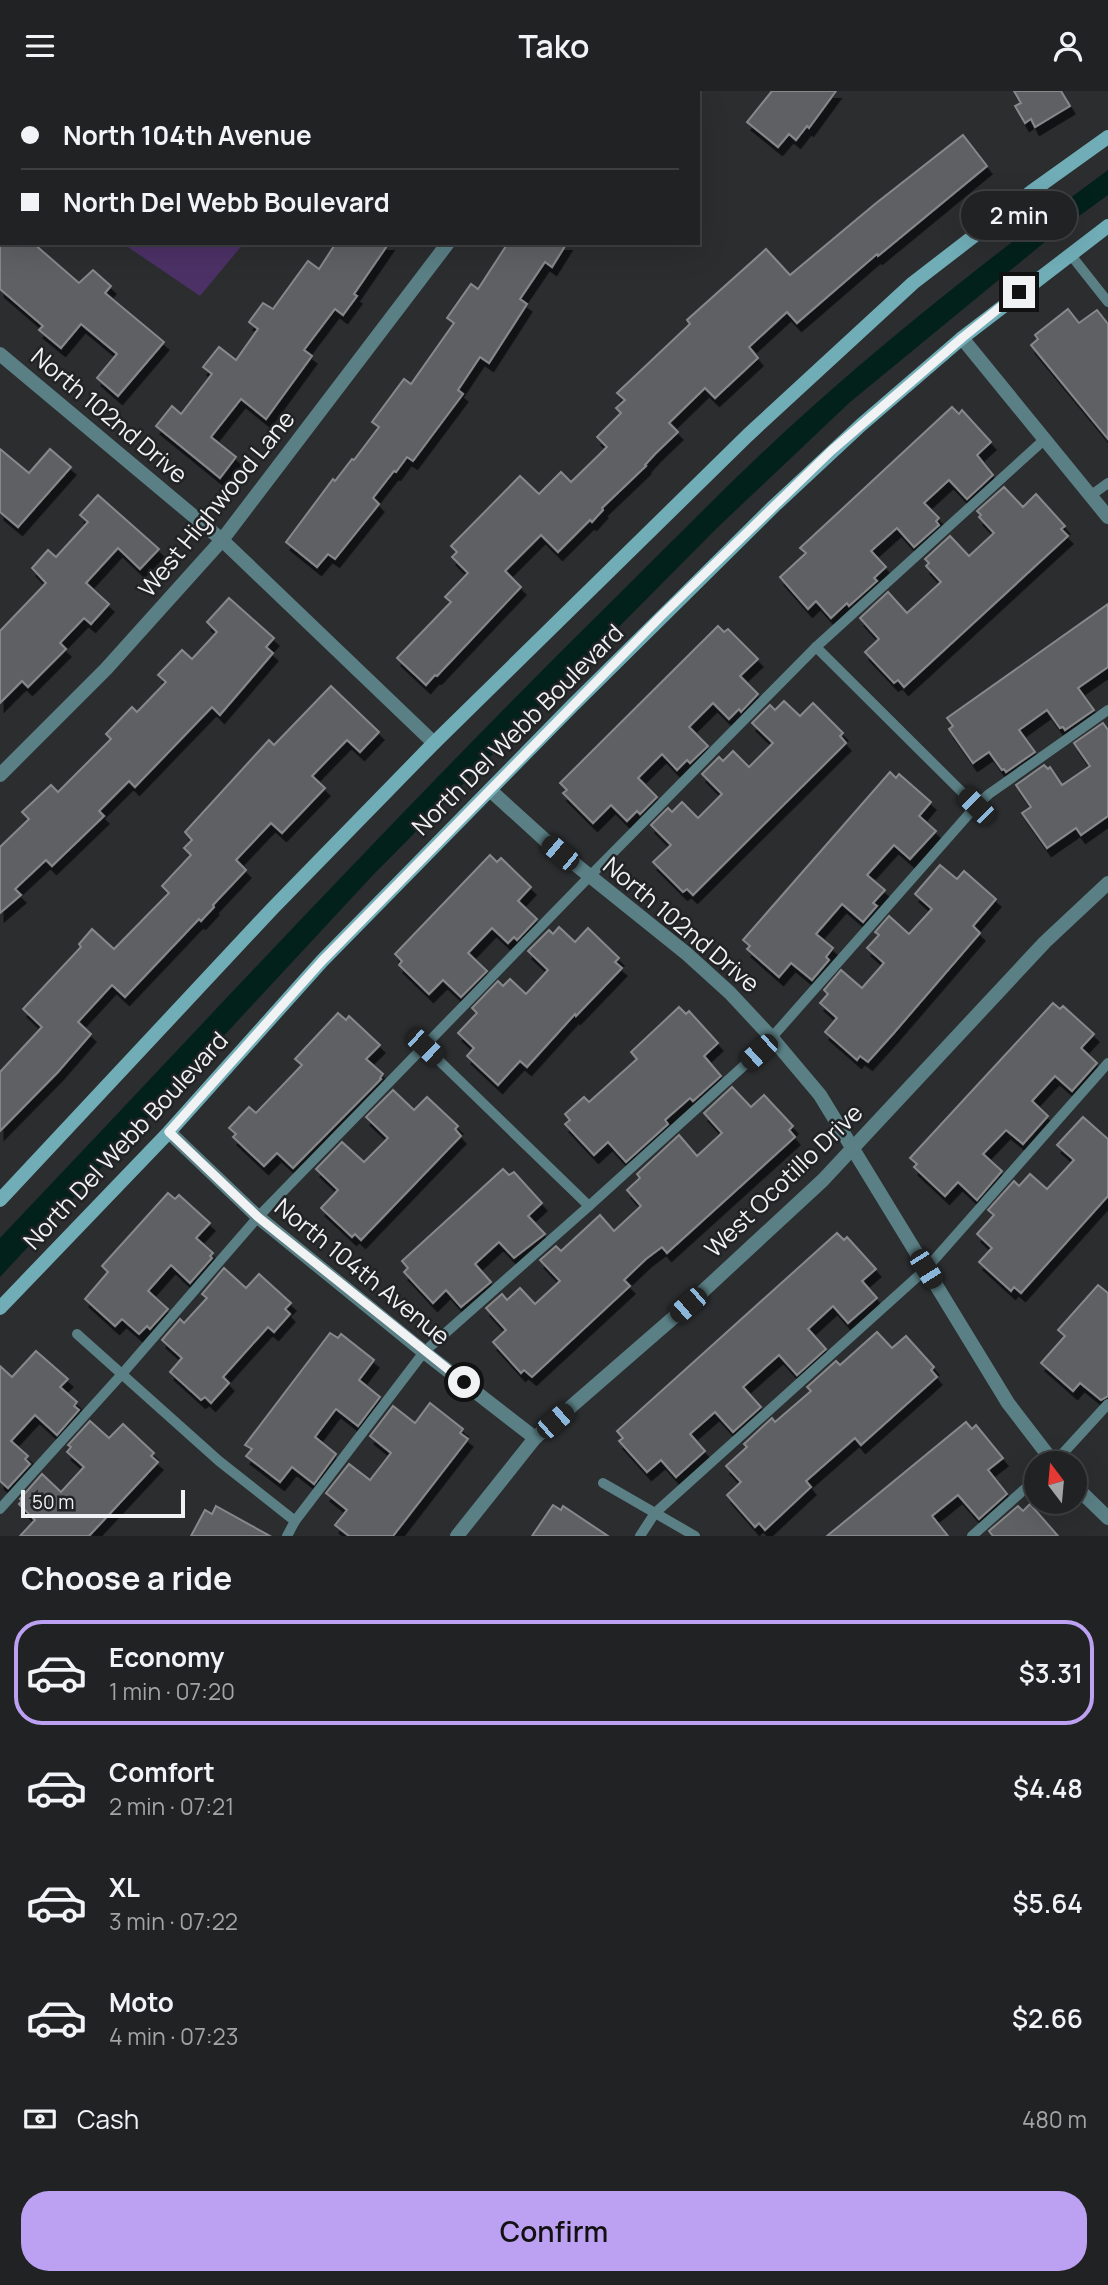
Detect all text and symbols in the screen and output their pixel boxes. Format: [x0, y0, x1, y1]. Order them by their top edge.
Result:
text: Tako [518, 24, 590, 68]
icon: menu [21, 27, 59, 65]
icon: person [1049, 27, 1087, 65]
text: North 104th Avenue [63, 117, 312, 153]
text: North Del Webb Boulevard [63, 184, 390, 220]
callout: 2 min [961, 191, 1077, 239]
text: 2 min [990, 199, 1048, 231]
route end [1003, 276, 1035, 308]
street label: North 102nd Drive [25, 340, 195, 490]
street label: West Highwood Lane [130, 403, 302, 603]
street label: North Del Webb Boulevard [404, 616, 630, 842]
car [954, 784, 999, 828]
car [538, 831, 583, 875]
street label: North 102nd Drive [597, 849, 767, 999]
street label: North Del Webb Boulevard [15, 1024, 235, 1256]
car [403, 1025, 448, 1069]
car [737, 1030, 782, 1074]
street label: West Ocotillo Drive [697, 1096, 869, 1264]
street label: North 104th Avenue [268, 1190, 458, 1352]
car [906, 1246, 947, 1292]
car [666, 1283, 711, 1327]
route start [448, 1366, 480, 1398]
car [533, 1399, 578, 1443]
north arrow [1024, 1451, 1087, 1514]
map controls [1024, 1451, 1087, 1514]
scale bar [21, 1487, 186, 1519]
text: 50 m [32, 1489, 74, 1515]
text: Choose a ride [21, 1556, 232, 1600]
text: Economy [109, 1639, 224, 1675]
icon: car [25, 1641, 88, 1704]
text: $3.31 [1019, 1655, 1083, 1691]
text: 1 min · 07:20 [109, 1675, 235, 1707]
text: Comfort [109, 1754, 215, 1790]
icon: car [25, 1756, 88, 1819]
text: $4.48 [1013, 1770, 1083, 1806]
text: 2 min · 07:21 [109, 1790, 234, 1822]
text: XL [109, 1869, 140, 1905]
icon: car [25, 1871, 88, 1934]
text: $5.64 [1013, 1885, 1083, 1921]
text: 3 min · 07:22 [109, 1905, 238, 1937]
text: Moto [109, 1984, 174, 2020]
icon: car [25, 1986, 88, 2049]
text: $2.66 [1012, 2000, 1083, 2036]
text: 4 min · 07:23 [109, 2020, 238, 2052]
icon: cash [21, 2100, 59, 2138]
text: Cash [77, 2101, 139, 2137]
text: 480 m [1022, 2103, 1087, 2135]
button: Confirm [21, 2191, 1087, 2271]

